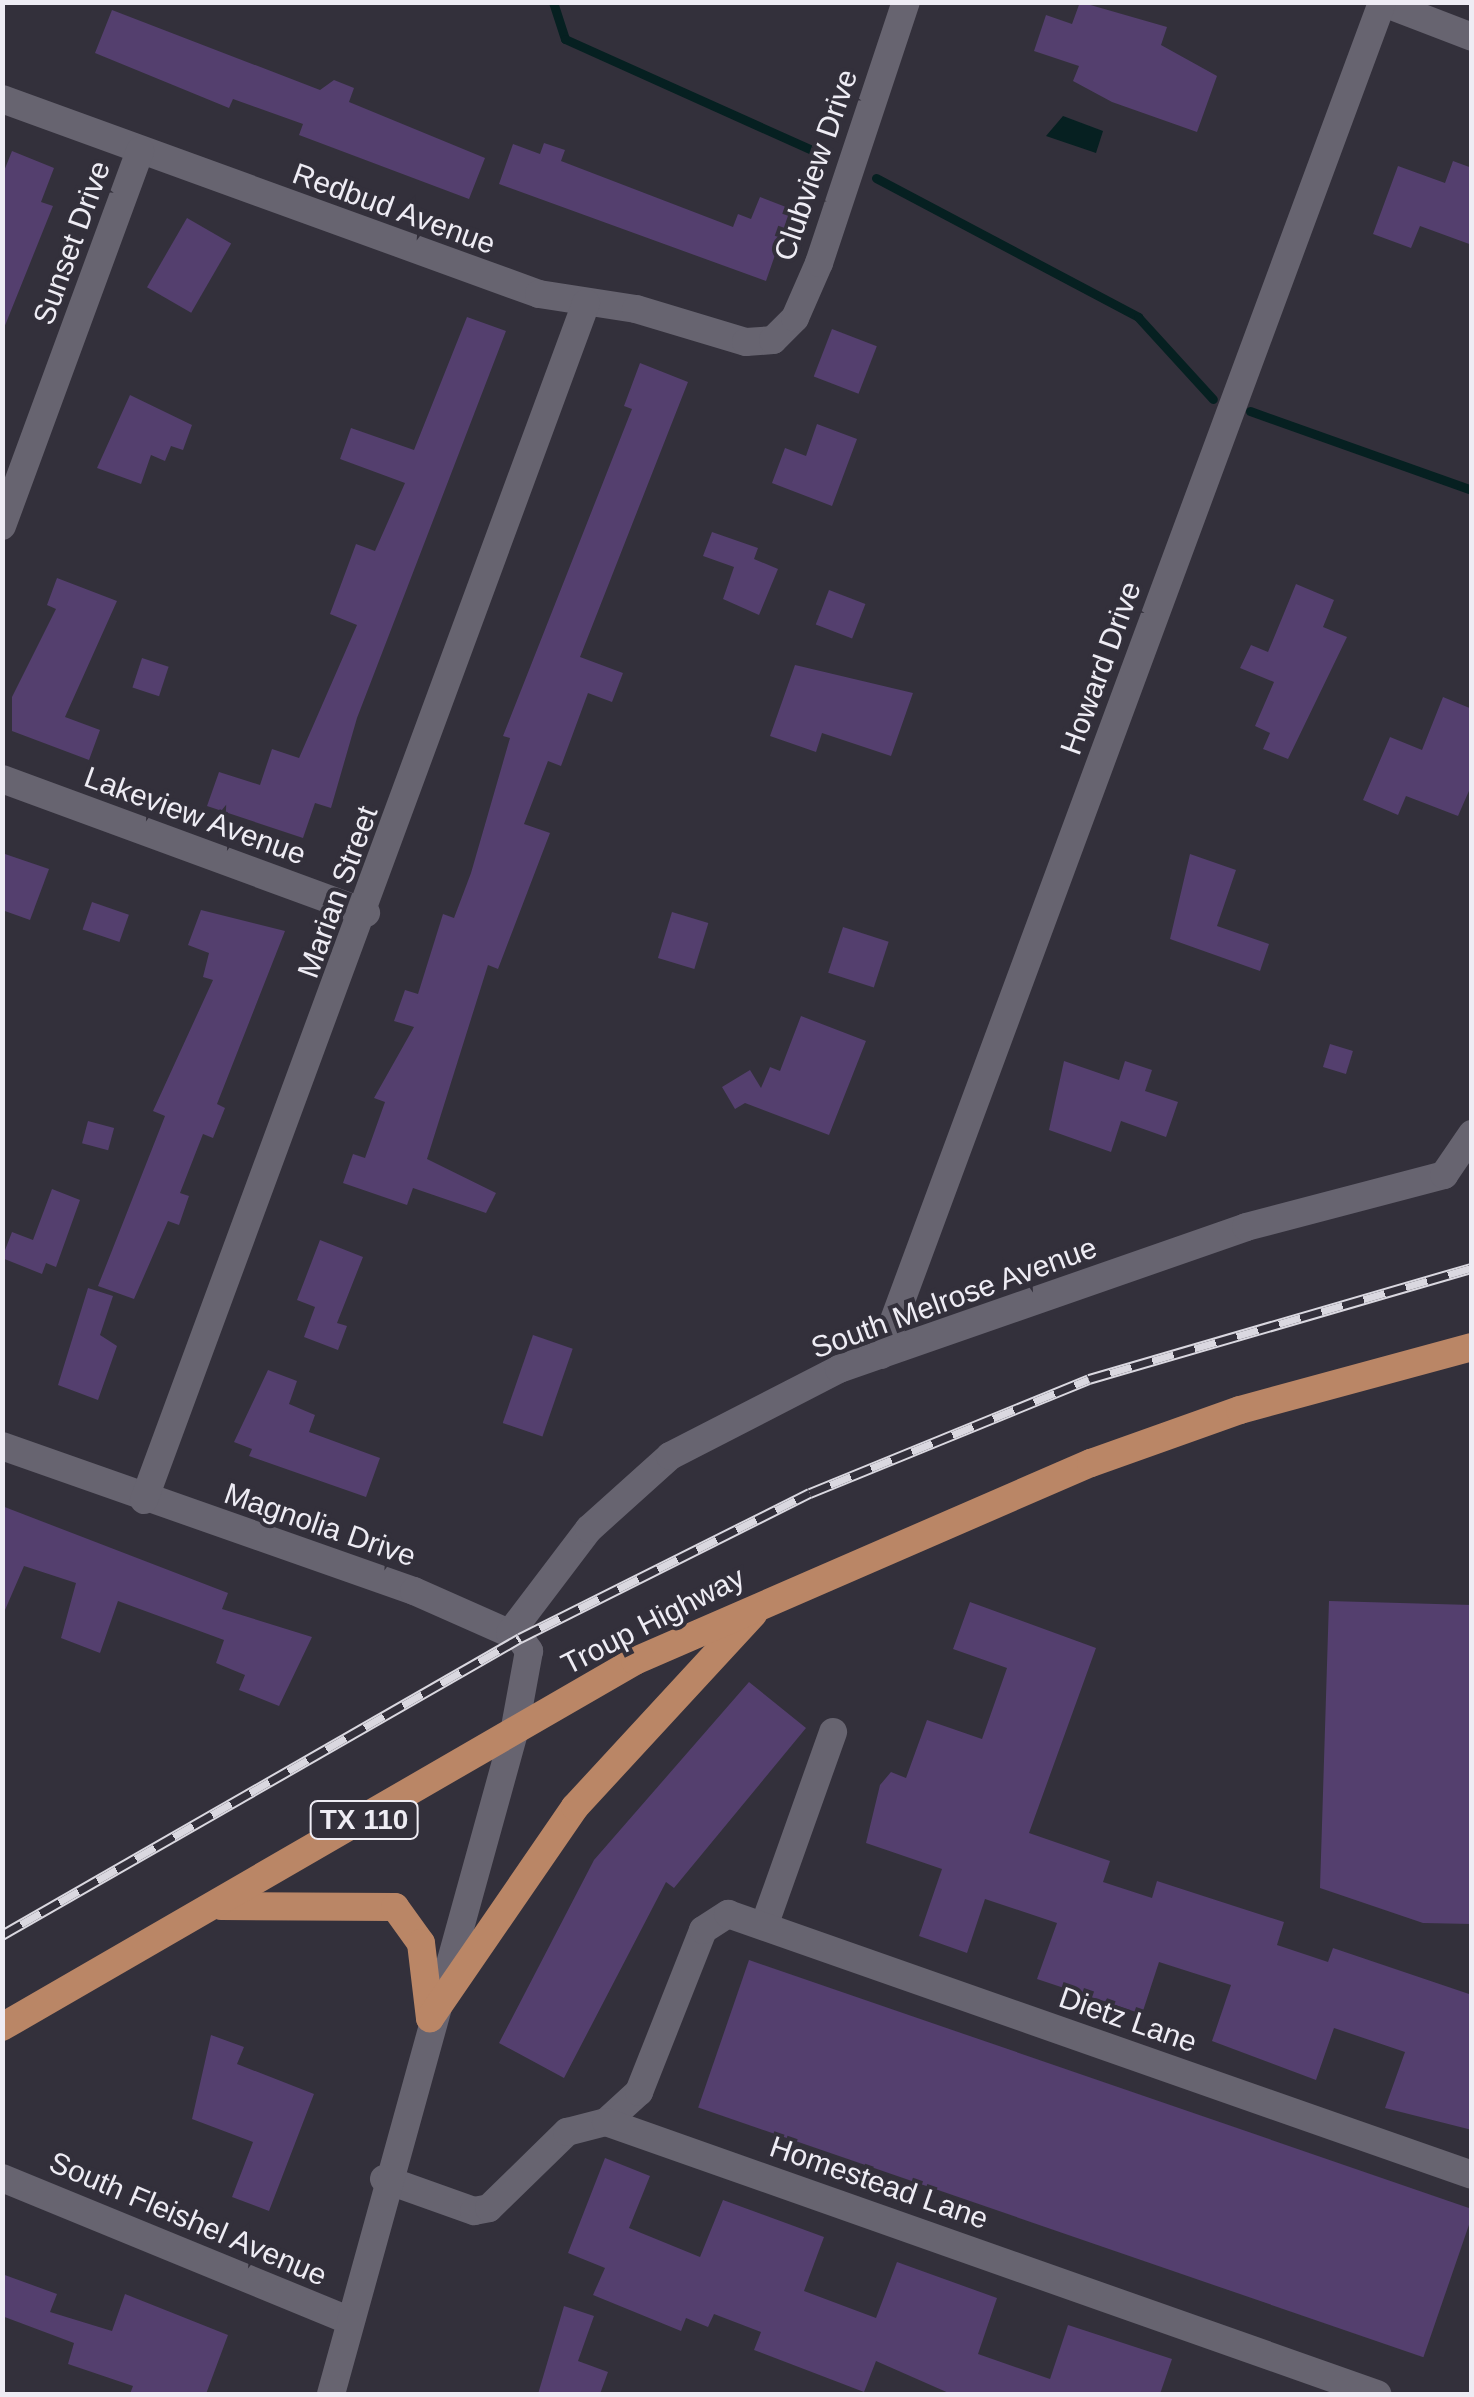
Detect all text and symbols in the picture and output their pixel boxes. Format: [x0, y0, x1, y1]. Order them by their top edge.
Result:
street label: Clubview Drive [766, 65, 866, 265]
street label: Redbud Avenue [287, 155, 501, 263]
street label: Sunset Drive [26, 156, 118, 330]
street label: Howard Drive [1053, 576, 1149, 760]
street label: Lakeview Avenue [79, 759, 311, 873]
street label: Marian Street [290, 801, 386, 983]
street label: South Melrose Avenue [805, 1229, 1103, 1367]
street label: Magnolia Drive [220, 1475, 420, 1575]
street label: Troup Highway [555, 1559, 751, 1683]
road number: TX 110 [309, 1797, 419, 1843]
street label: Dietz Lane [1054, 1980, 1202, 2060]
street label: Homestead Lane [765, 2129, 993, 2237]
street label: South Fleishel Avenue [43, 2144, 333, 2294]

